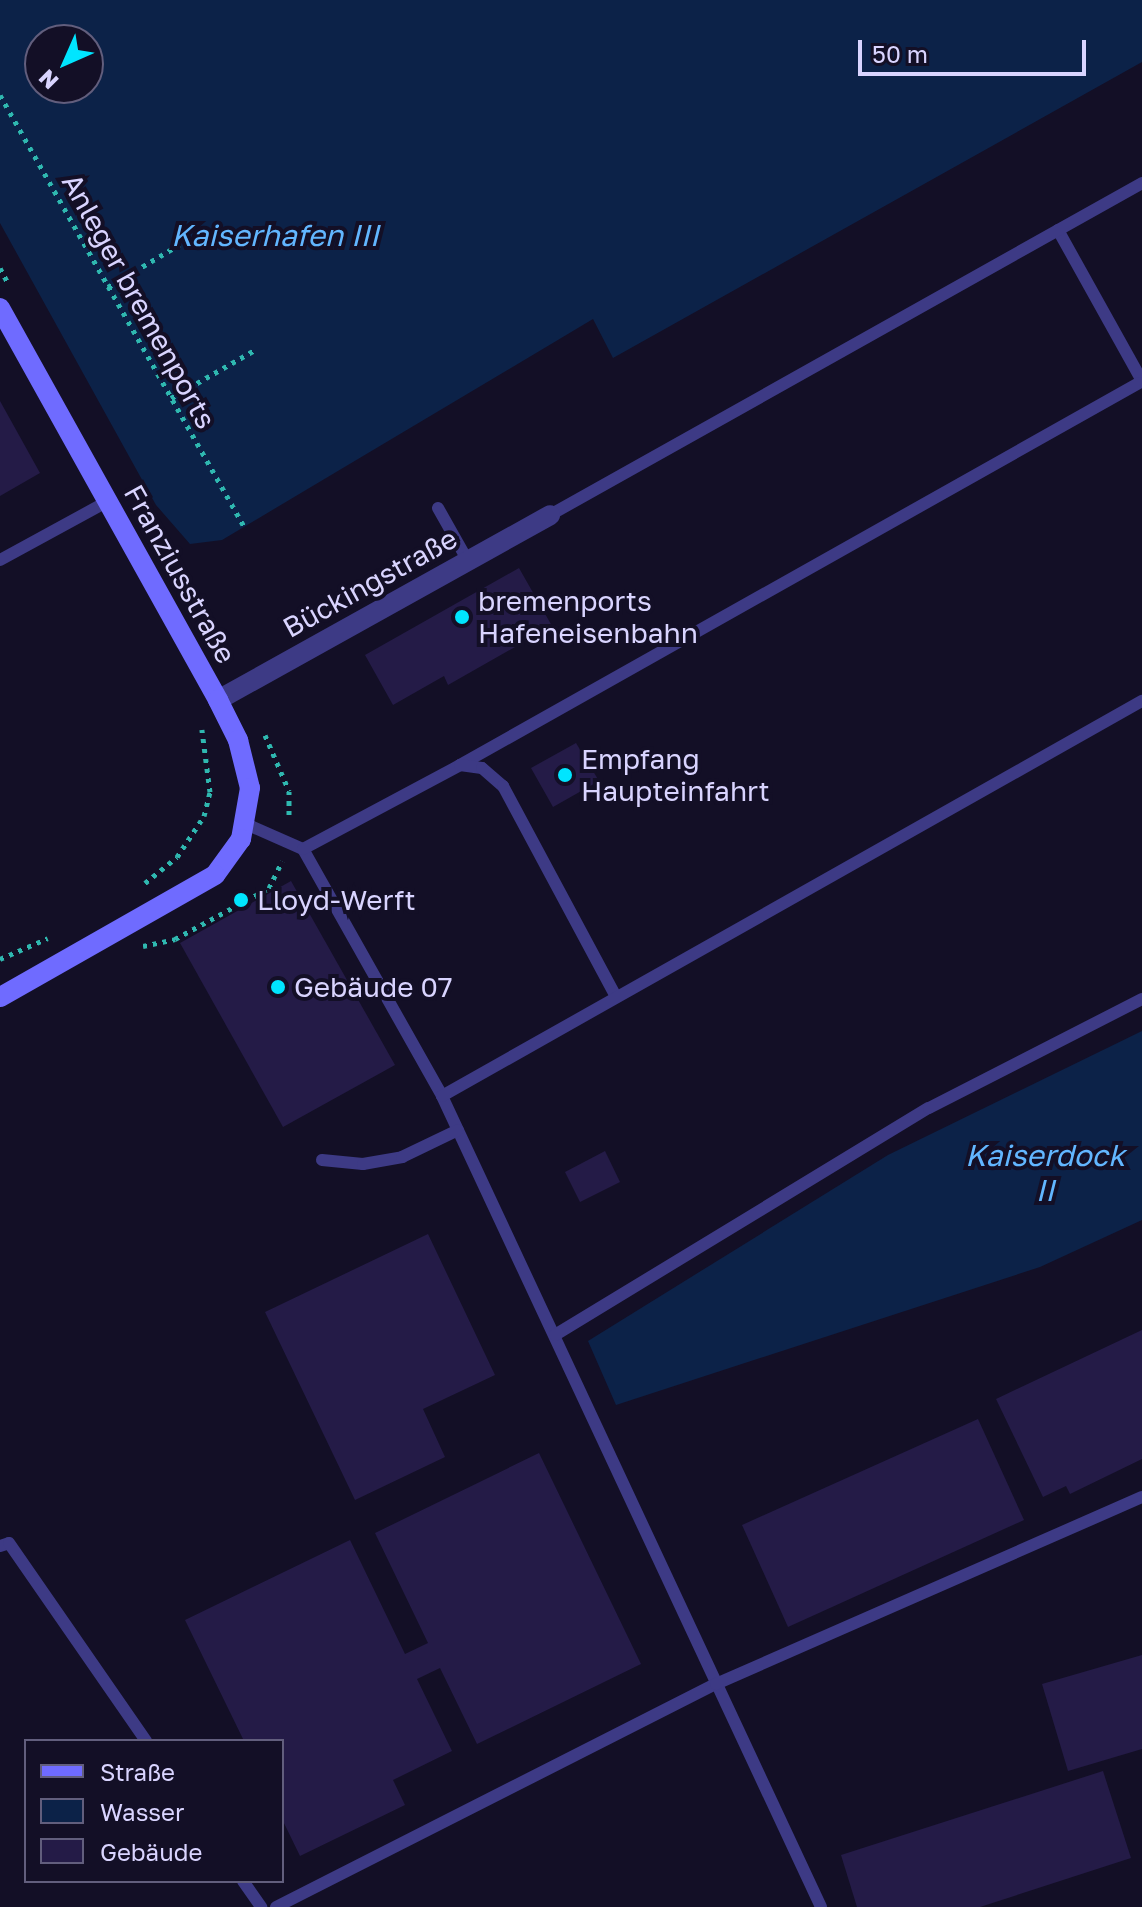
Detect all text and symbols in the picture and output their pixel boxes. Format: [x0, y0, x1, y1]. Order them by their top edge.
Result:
north arrow [24, 24, 104, 104]
scale bar [862, 24, 1090, 74]
text: 50 m [872, 39, 928, 68]
text: N [33, 64, 64, 95]
street label: Anleger bremenports [55, 168, 223, 434]
water label: Kaiserhafen III [171, 217, 379, 253]
street label: Franziusstraße [117, 479, 243, 669]
street label: Bückingstraße [277, 521, 463, 645]
place label: bremenports Hafeneisenbahn [478, 584, 698, 650]
marker: bremenports Hafeneisenbahn [453, 608, 471, 626]
place label: Empfang Haupteinfahrt [581, 742, 770, 808]
marker: Empfang Haupteinfahrt [556, 766, 574, 784]
place label: Lloyd-Werft [257, 883, 416, 917]
marker: Lloyd-Werft [232, 891, 250, 909]
place label: Gebäude 07 [294, 970, 453, 1004]
marker: Gebäude 07 [269, 978, 287, 996]
water label: Kaiserdock II [965, 1137, 1125, 1208]
legend [24, 1739, 284, 1883]
text: Straße [100, 1757, 175, 1786]
text: Wasser [100, 1797, 184, 1826]
text: Gebäude [100, 1837, 202, 1866]

